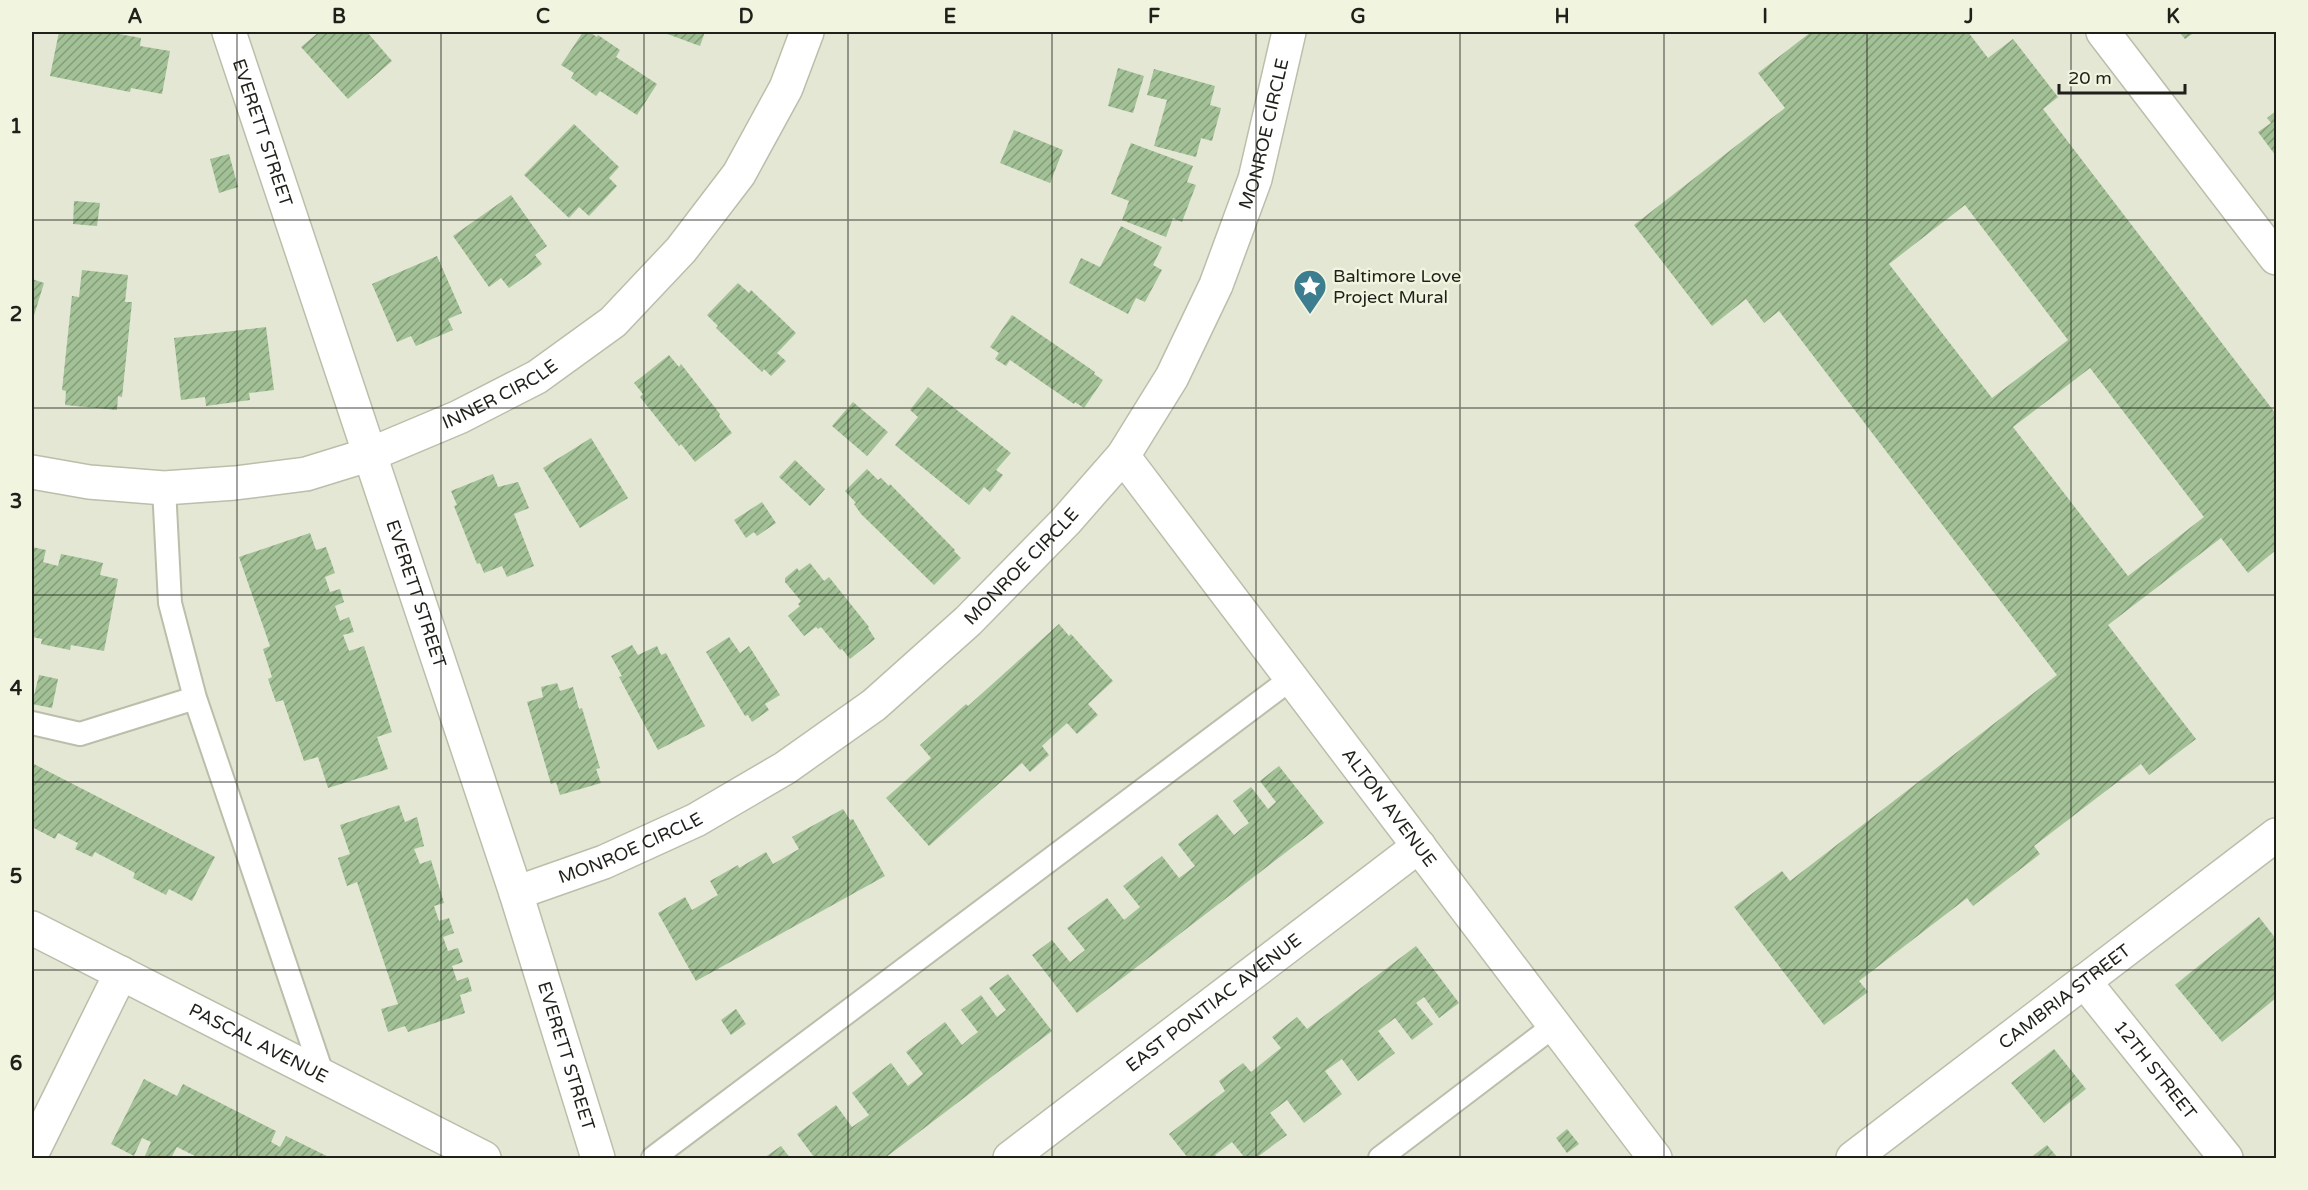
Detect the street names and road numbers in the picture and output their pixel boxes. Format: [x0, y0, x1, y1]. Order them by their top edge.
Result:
street label: EVERETT STREET [228, 56, 297, 209]
street label: MONROE CIRCLE [1234, 56, 1294, 212]
street label: INNER CIRCLE [439, 355, 562, 434]
street label: MONROE CIRCLE [959, 503, 1083, 629]
street label: EVERETT STREET [381, 517, 451, 670]
street label: ALTON AVENUE [1337, 744, 1441, 871]
street label: MONROE CIRCLE [555, 807, 707, 888]
street label: EAST PONTIAC AVENUE [1121, 929, 1306, 1077]
street label: CAMBRIA STREET [1994, 939, 2135, 1054]
street label: EVERETT STREET [533, 979, 600, 1133]
street label: PASCAL AVENUE [185, 999, 332, 1088]
street label: 12TH STREET [2109, 1016, 2201, 1124]

